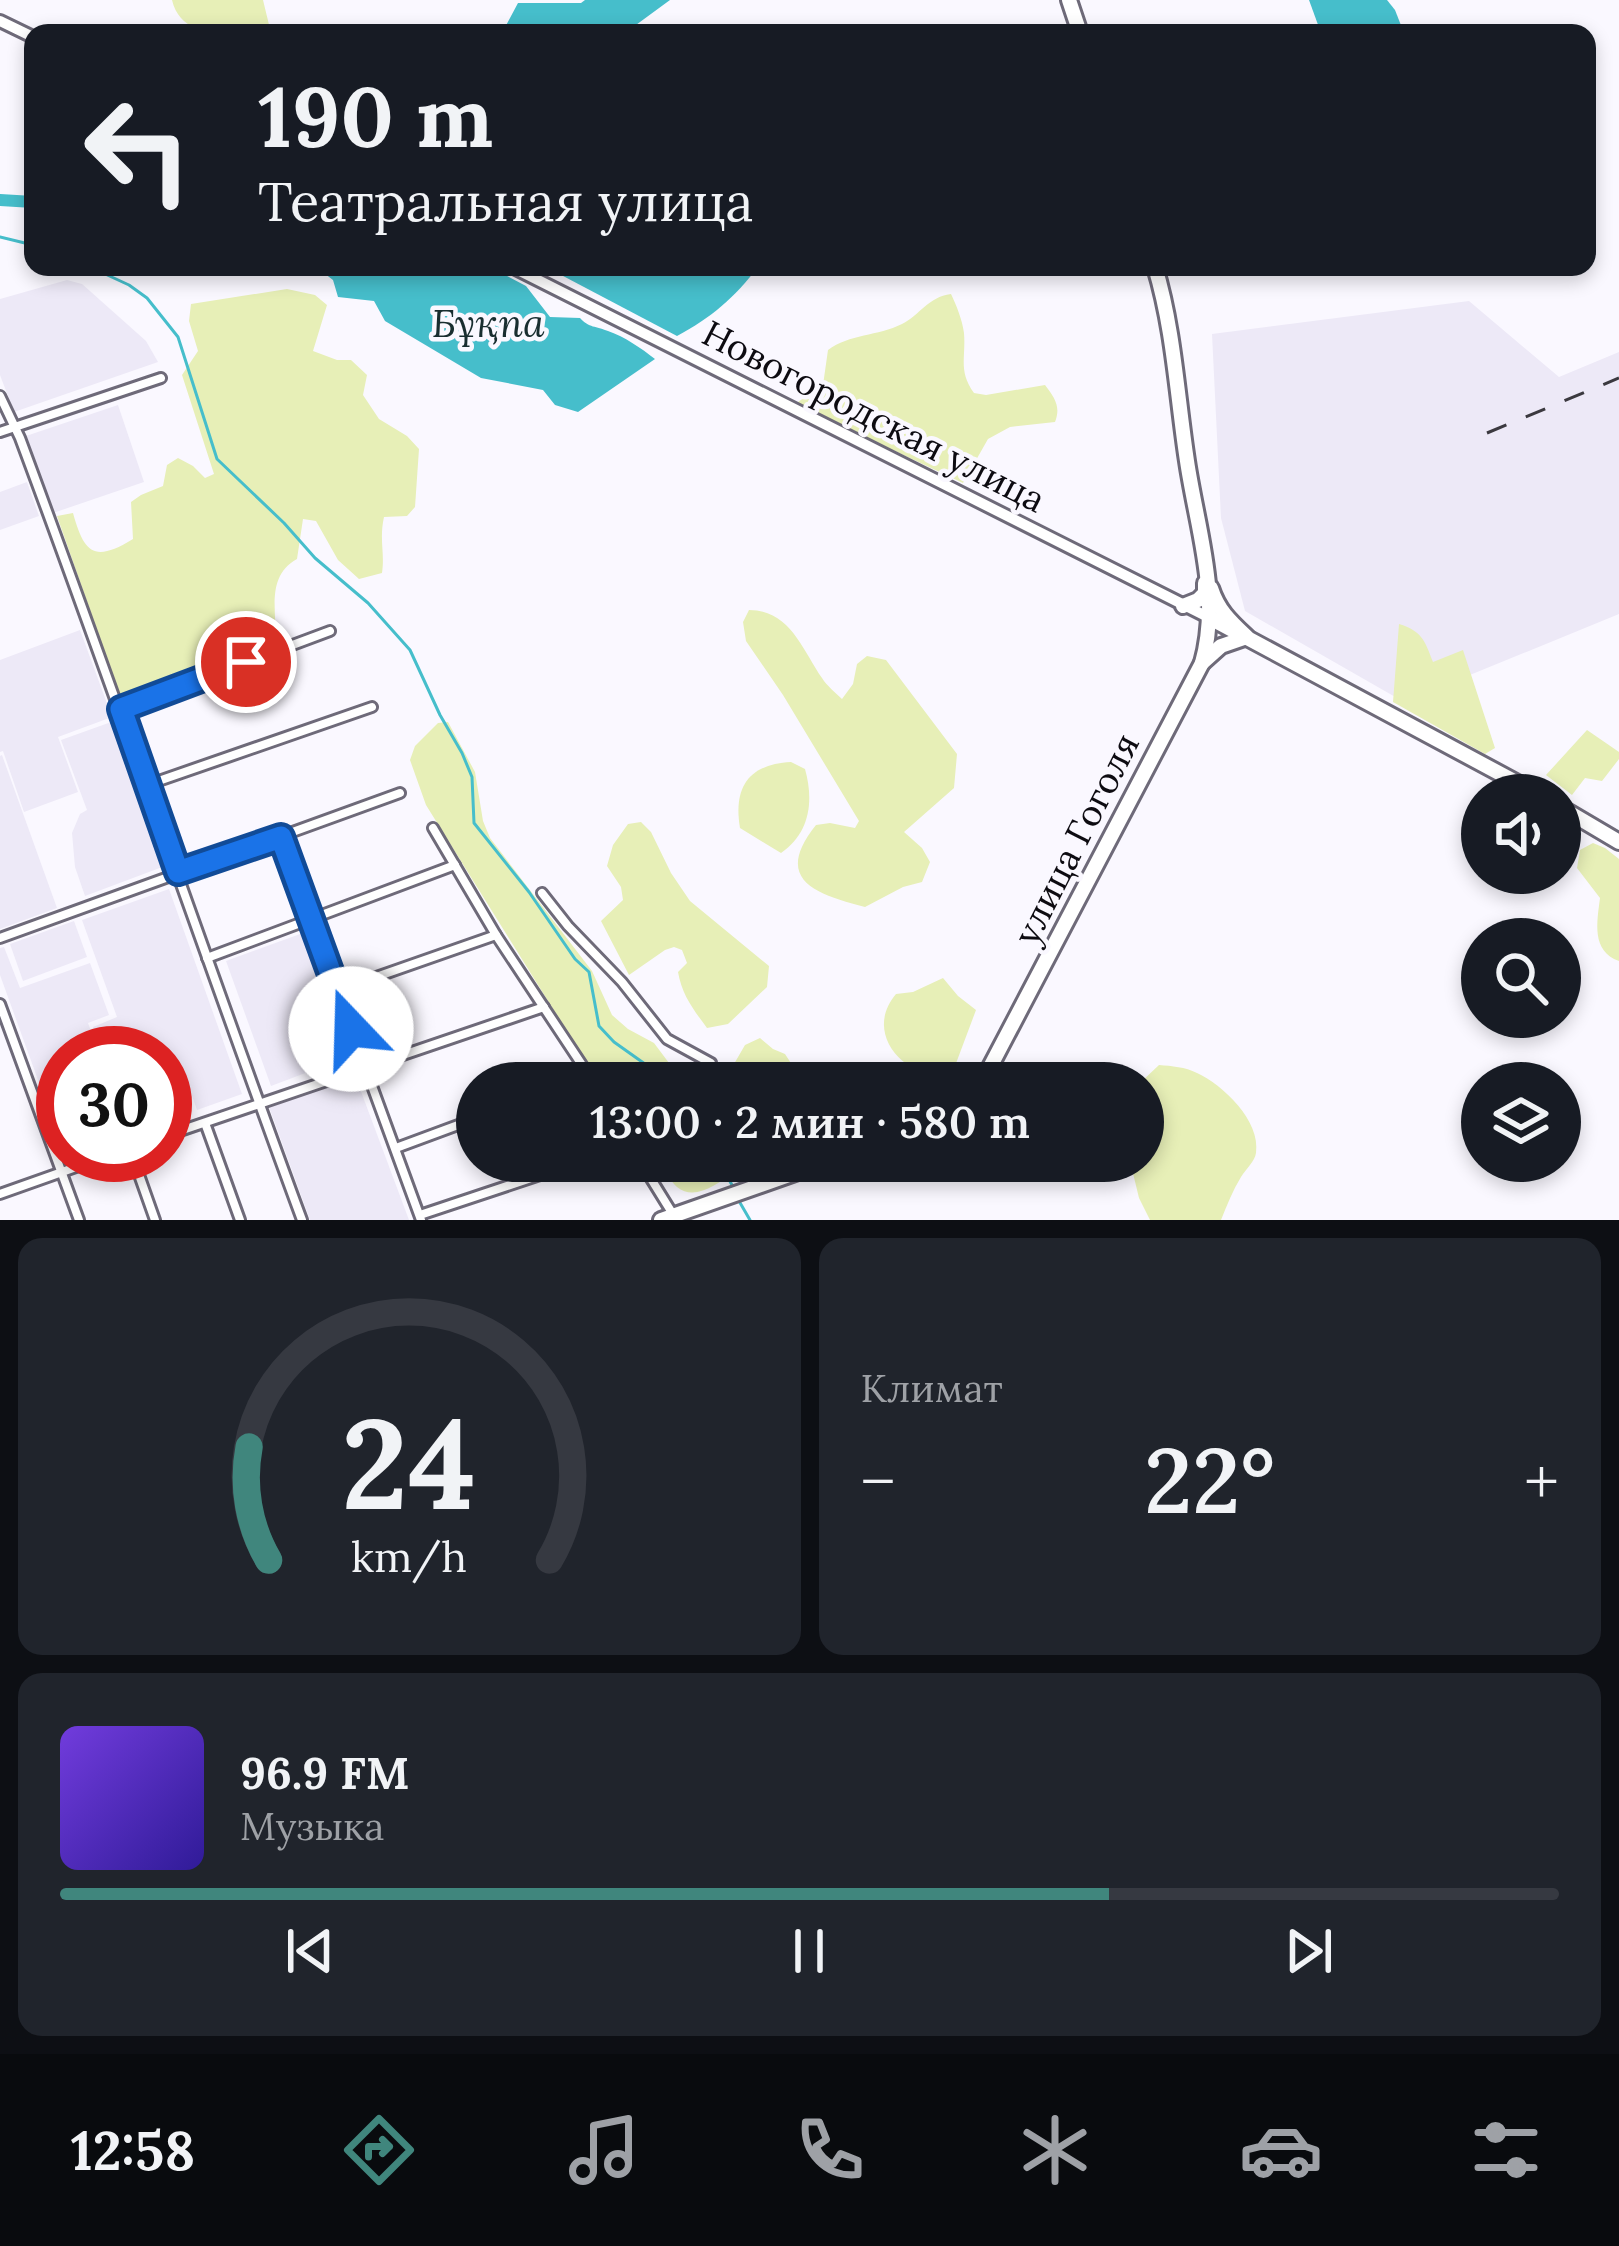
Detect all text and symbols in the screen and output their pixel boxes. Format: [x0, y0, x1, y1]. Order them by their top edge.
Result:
text: 190 m [258, 62, 493, 170]
icon: left [60, 72, 216, 228]
text: Театральная улица [258, 167, 753, 236]
water label: Бұқпа [432, 298, 545, 348]
street label: Новогородская улица [695, 310, 1053, 522]
pin [195, 611, 297, 713]
icon: arrive [213, 629, 279, 695]
street label: улица Гоголя [1003, 725, 1149, 953]
map controls [1461, 774, 1581, 1182]
button: sound [1461, 774, 1581, 894]
button: search [1461, 918, 1581, 1038]
position arrow [288, 966, 414, 1092]
speed limit sign: 30 [36, 1026, 192, 1182]
button: layers [1461, 1062, 1581, 1182]
text: 13:00 · 2 мин · 580 m [590, 1093, 1030, 1150]
text: Климат [861, 1363, 1003, 1413]
text: 24 [342, 1383, 477, 1543]
text: 22° [1144, 1422, 1275, 1538]
text: − [861, 1439, 895, 1523]
text: + [1524, 1439, 1559, 1523]
text: km/h [351, 1528, 467, 1583]
text: 96.9 FM [240, 1744, 409, 1801]
text: Музыка [240, 1801, 384, 1851]
icon: previous [277, 1918, 343, 1984]
icon: pause [776, 1918, 842, 1984]
icon: next [1276, 1918, 1342, 1984]
icon: directions [337, 2108, 421, 2192]
icon: music [562, 2108, 646, 2192]
icon: phone [788, 2108, 872, 2192]
icon: climate [1013, 2108, 1097, 2192]
icon: car [1239, 2108, 1323, 2192]
icon: filters [1464, 2108, 1548, 2192]
text: 12:58 [71, 2116, 195, 2185]

